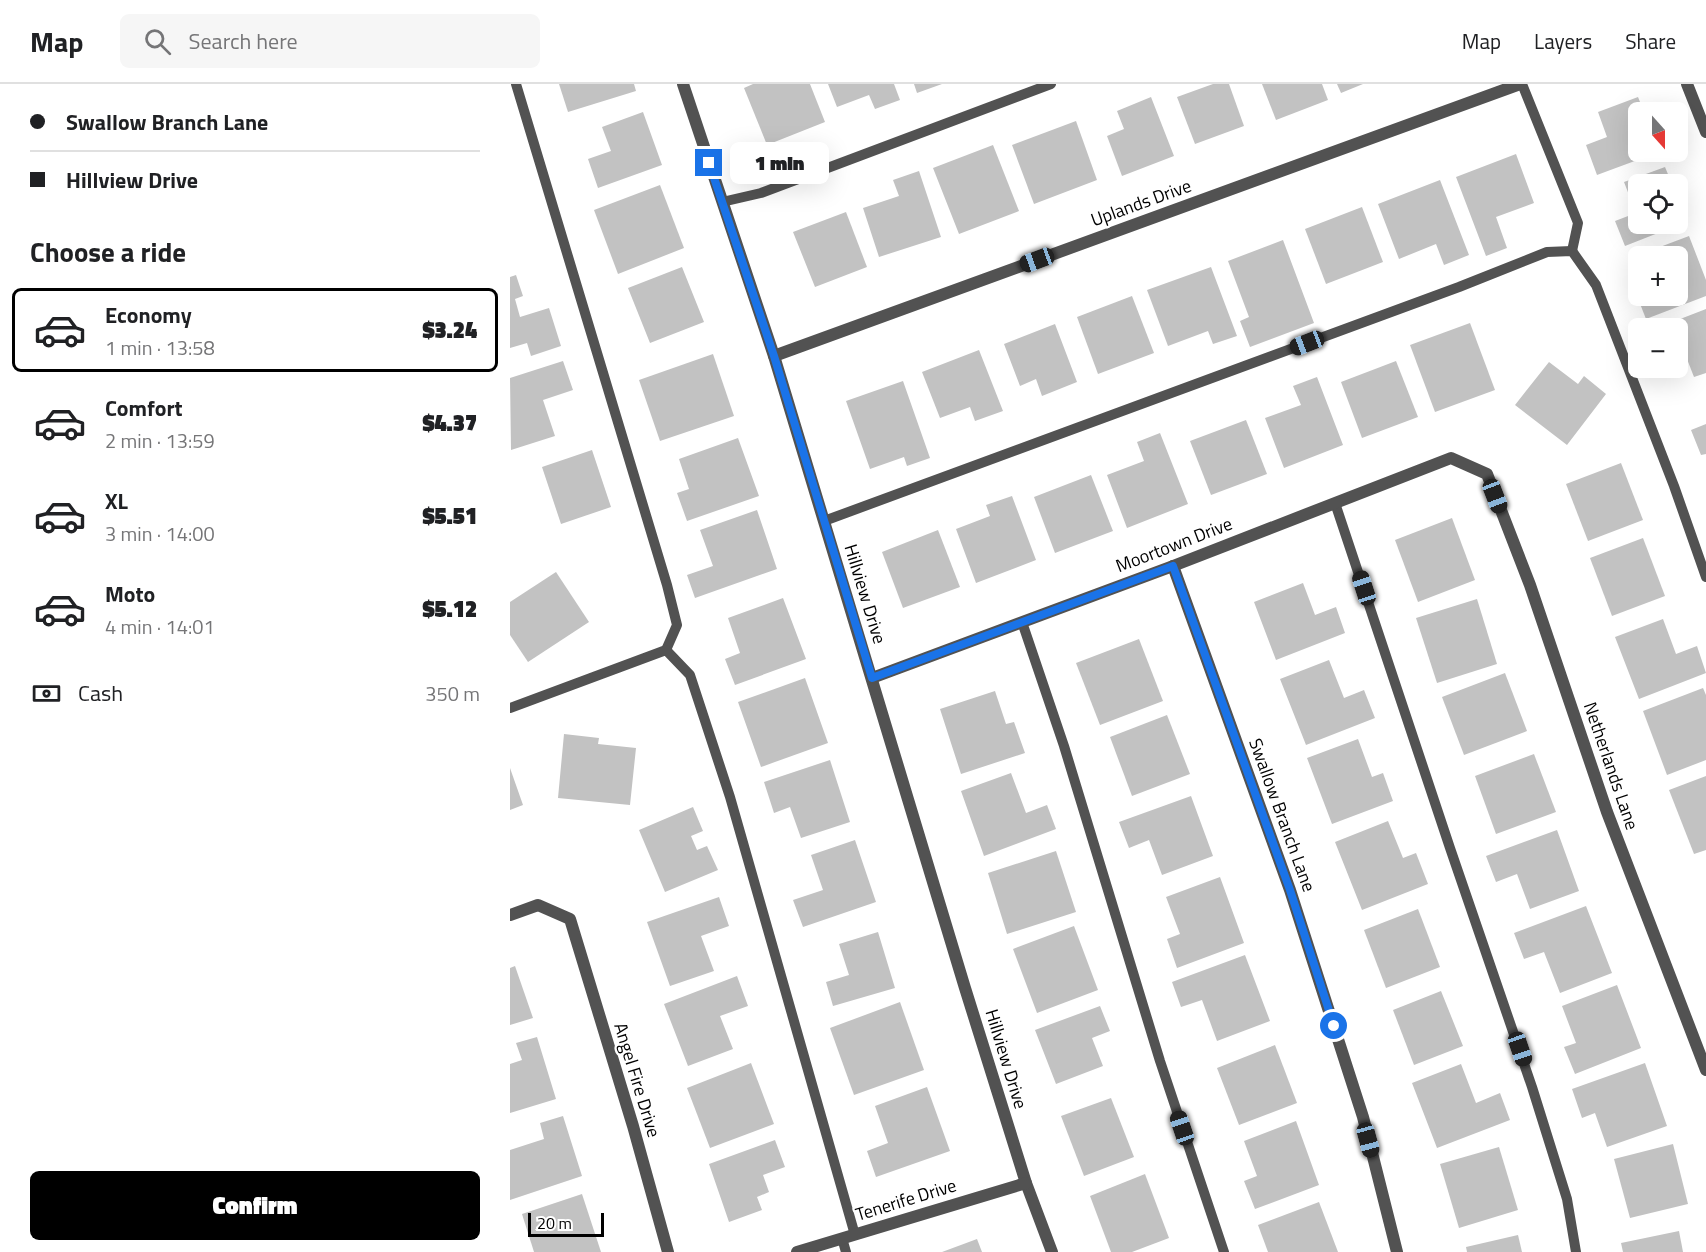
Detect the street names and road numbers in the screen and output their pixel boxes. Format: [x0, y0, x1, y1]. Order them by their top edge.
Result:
street label: Uplands Drive [1087, 172, 1195, 233]
street label: Moortown Drive [1112, 510, 1236, 579]
street label: Hillview Drive [838, 541, 893, 647]
street label: Netherlands Lane [1577, 698, 1646, 833]
street label: Swallow Branch Lane [1242, 734, 1323, 895]
street label: Hillview Drive [979, 1006, 1034, 1112]
street label: Angel Fire Drive [607, 1019, 668, 1141]
street label: Tenerife Drive [852, 1171, 960, 1228]

